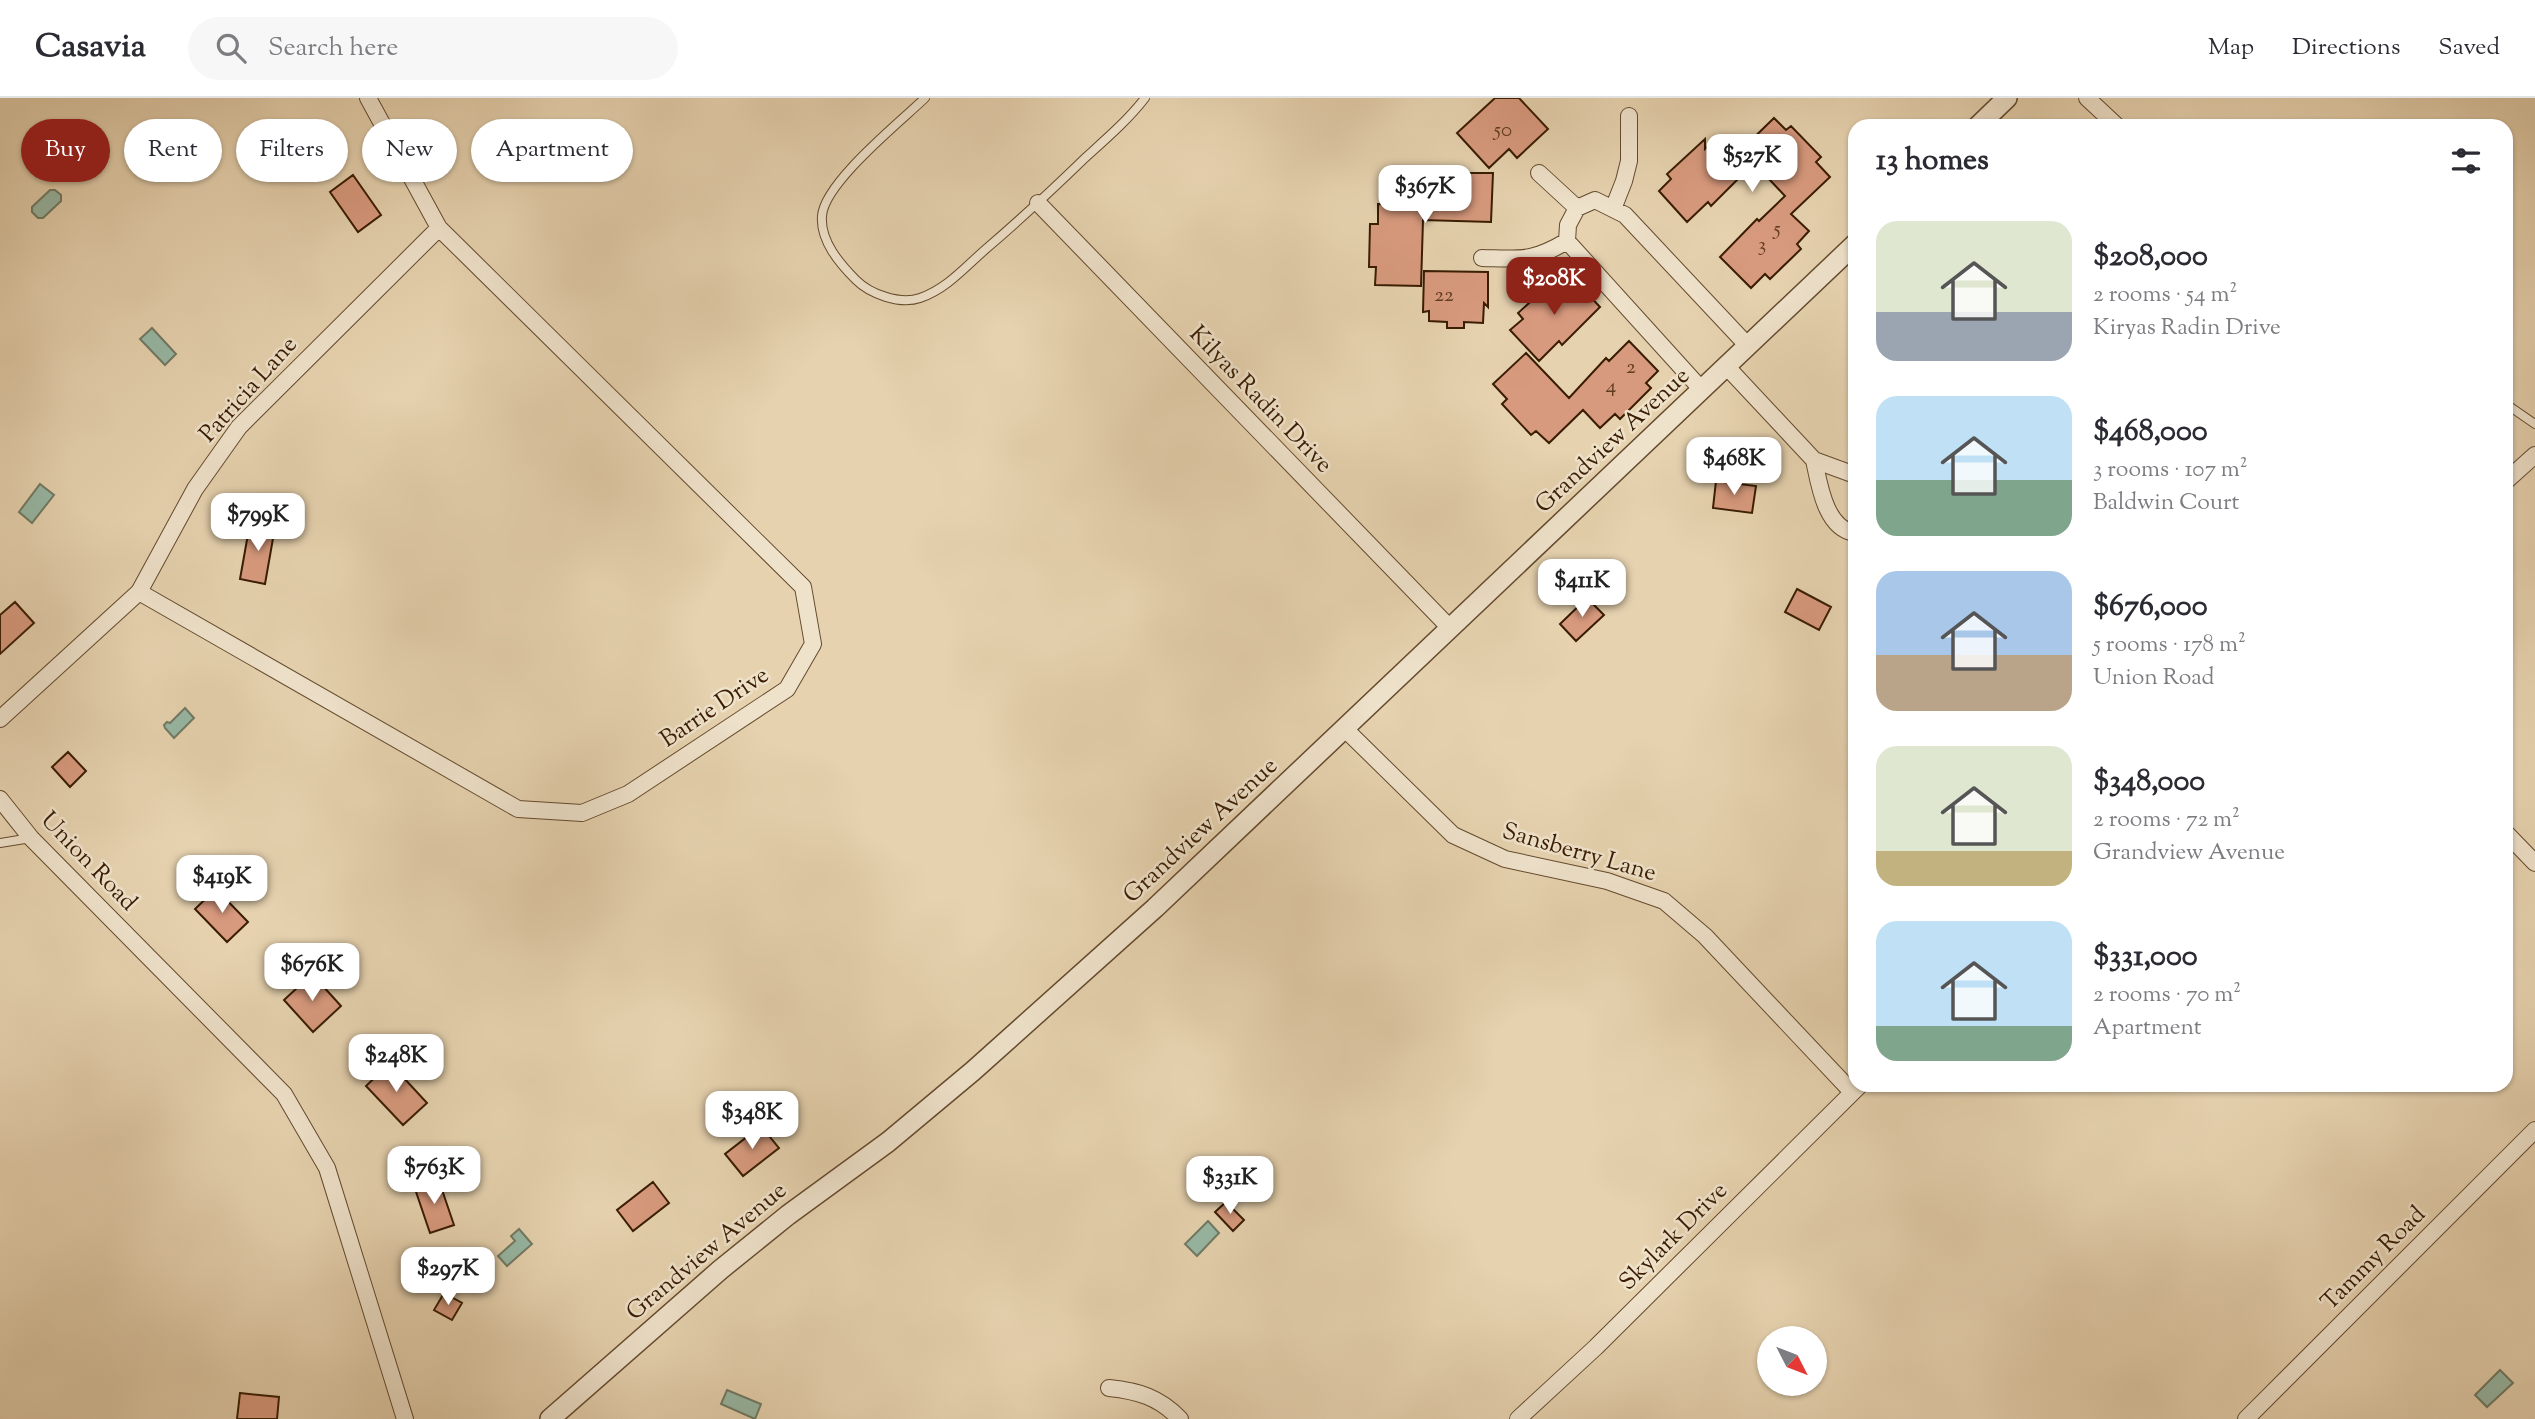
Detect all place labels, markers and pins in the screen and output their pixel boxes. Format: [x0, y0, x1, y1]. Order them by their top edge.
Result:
pin: $527K [1703, 134, 1801, 194]
pin: $367K [1376, 166, 1474, 225]
pin: $208K [1505, 258, 1603, 317]
pin: $468K [1685, 438, 1783, 497]
pin: $799K [209, 494, 307, 553]
pin: $411K [1533, 560, 1631, 619]
pin: $419K [173, 856, 271, 915]
pin: $676K [263, 944, 361, 1003]
pin: $248K [347, 1034, 445, 1094]
pin: $348K [703, 1091, 801, 1151]
pin: $763K [385, 1146, 483, 1206]
pin: $331K [1181, 1156, 1279, 1216]
pin: $297K [399, 1248, 497, 1307]

